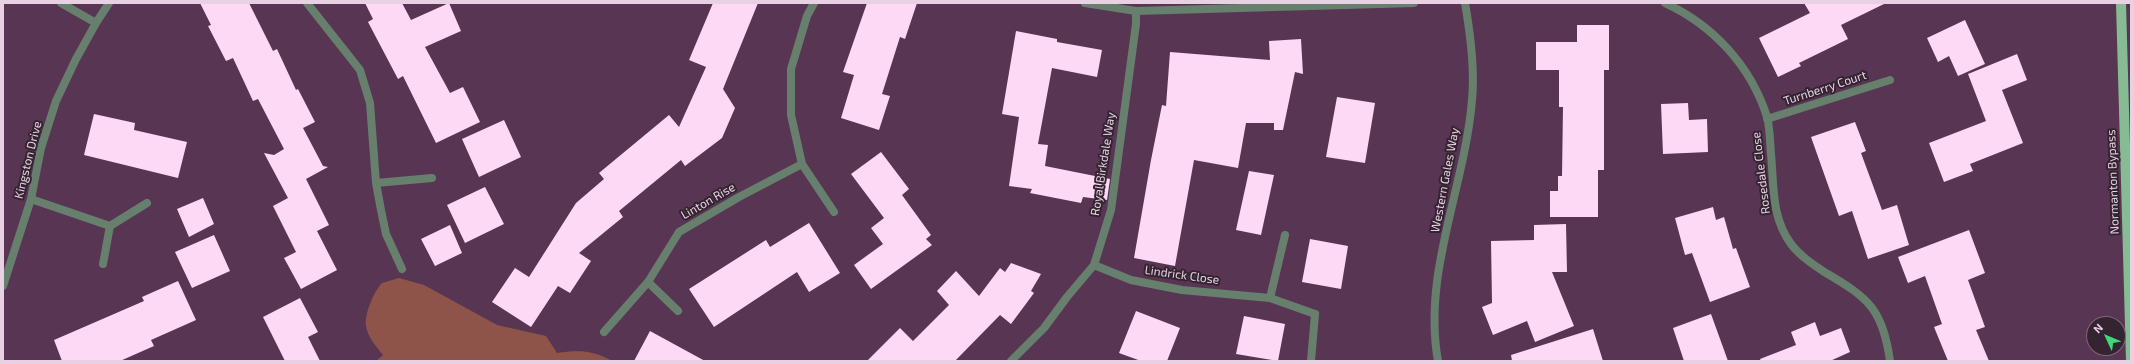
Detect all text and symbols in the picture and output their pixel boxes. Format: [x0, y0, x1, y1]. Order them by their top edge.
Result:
street label: Turnberry Court [1782, 68, 1868, 108]
street label: Royal Birkdale Way [1088, 111, 1118, 217]
street label: Kingston Drive [11, 120, 45, 200]
street label: Western Gales Way [1428, 126, 1462, 234]
street label: Normanton Bypass [2104, 129, 2122, 235]
street label: Rosedale Close [1749, 131, 1773, 215]
street label: Linton Rise [678, 180, 738, 222]
street label: Lindrick Close [1144, 263, 1220, 287]
north arrow [2086, 316, 2126, 356]
text: N [2090, 321, 2105, 335]

